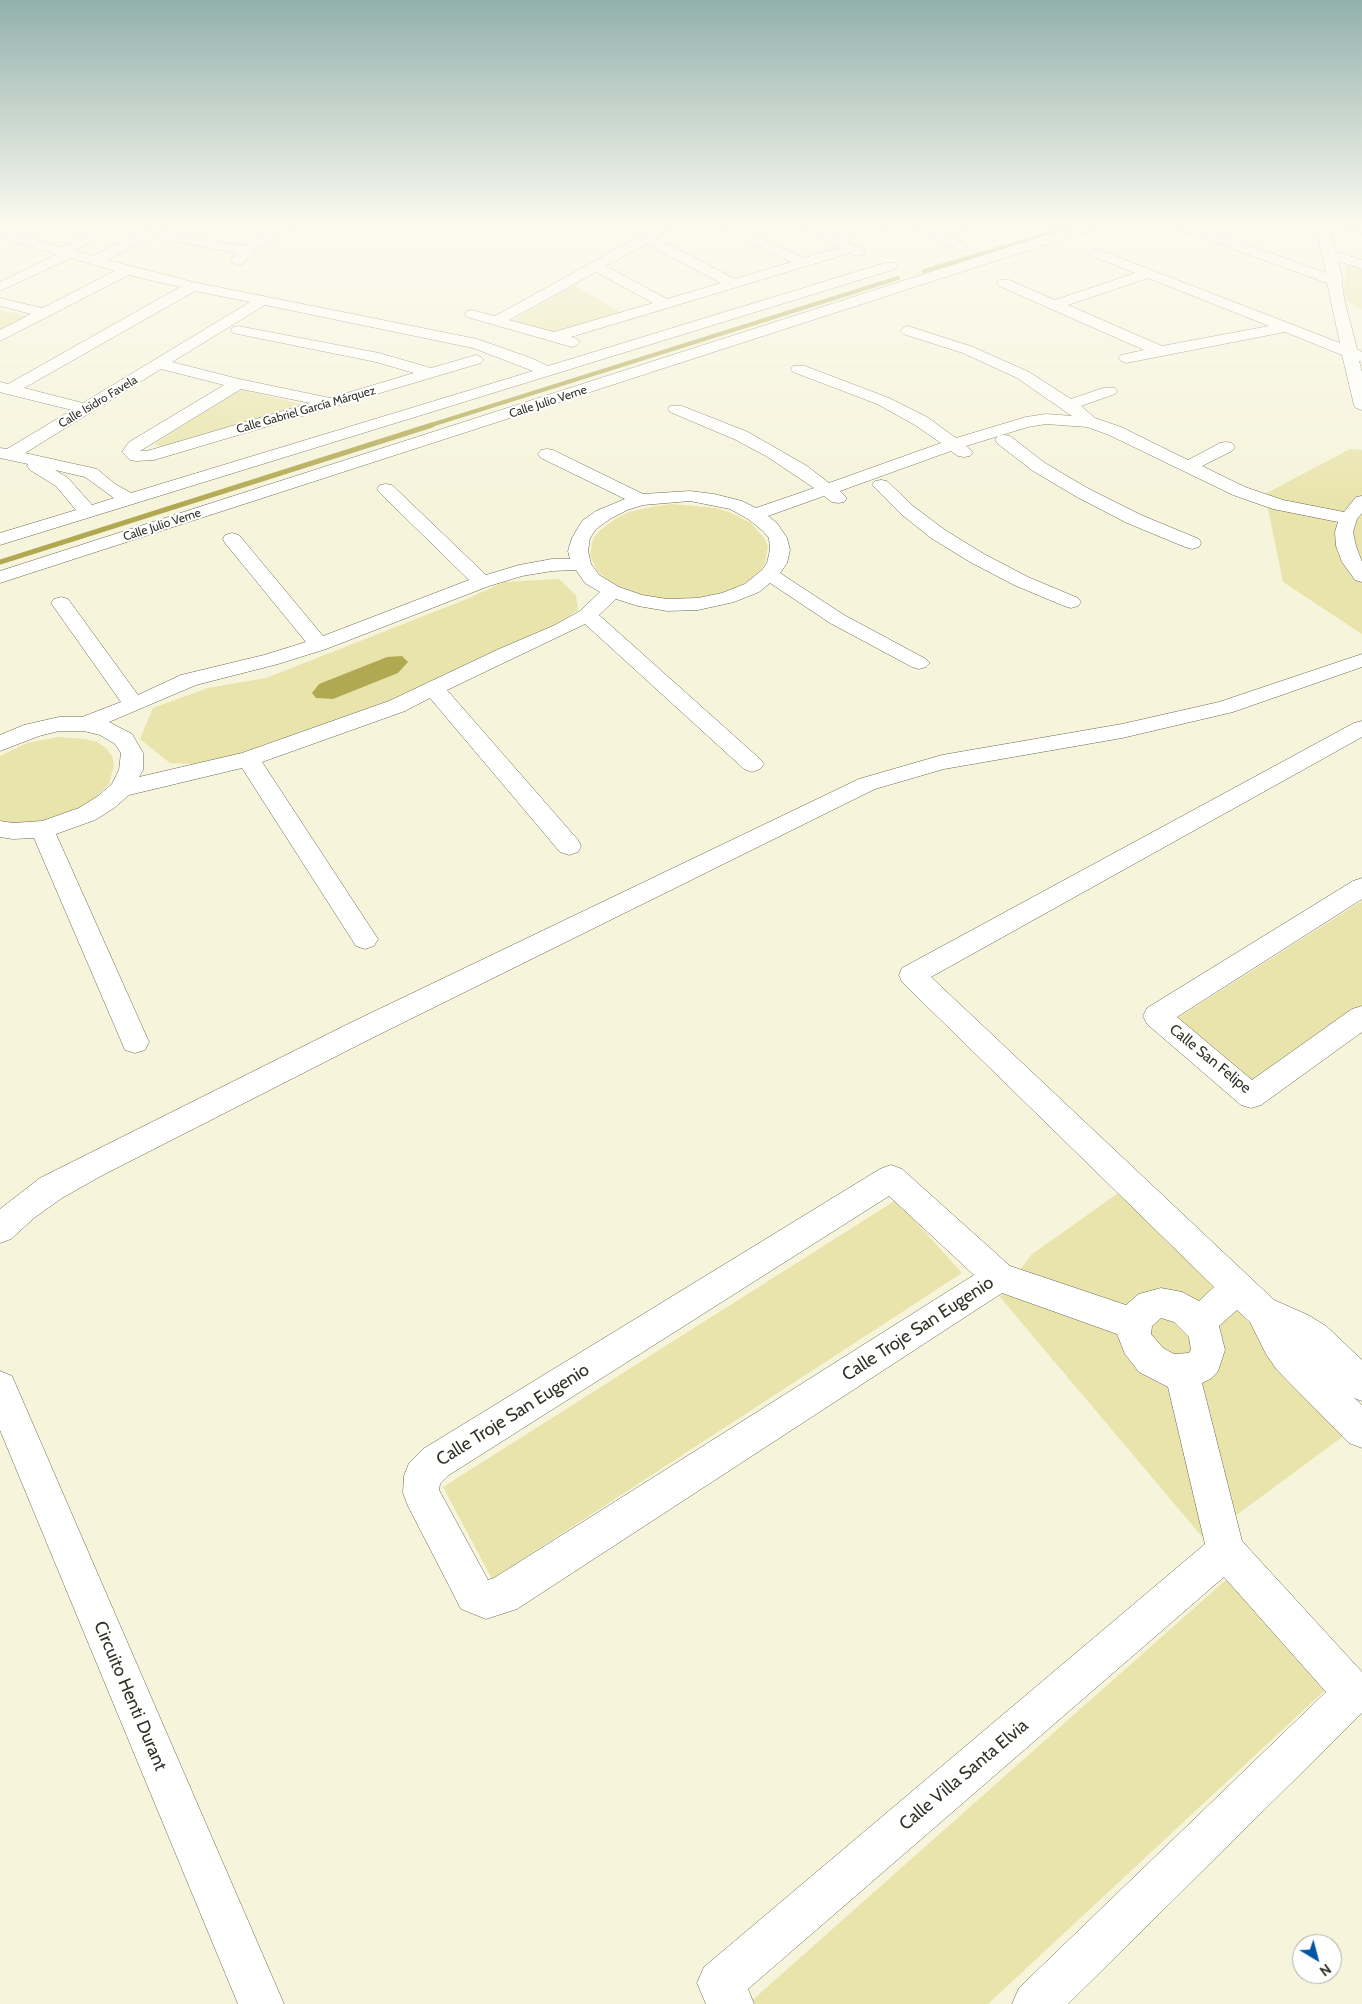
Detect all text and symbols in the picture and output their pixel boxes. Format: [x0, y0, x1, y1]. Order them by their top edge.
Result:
street label: Calle Isidro Favela [56, 373, 140, 431]
street label: Calle Gabriel García Márquez [235, 383, 377, 437]
street label: Calle Julio Verne [507, 383, 589, 421]
street label: Calle Julio Verne [121, 506, 203, 544]
street label: Calle San Felipe [1166, 1021, 1254, 1097]
street label: Calle Troje San Eugenio [838, 1272, 998, 1386]
street label: Calle Troje San Eugenio [433, 1359, 593, 1471]
street label: Circuito Henti Durant [89, 1618, 171, 1774]
street label: Calle Villa Santa Elvia [895, 1715, 1033, 1835]
north arrow [1292, 1934, 1342, 1984]
text: N [1316, 1960, 1335, 1980]

